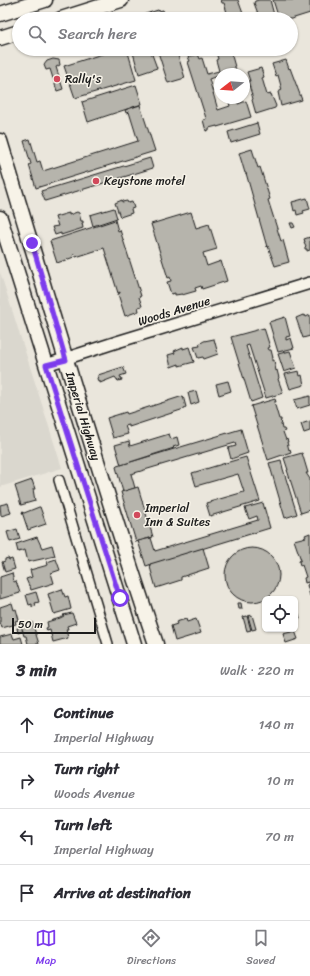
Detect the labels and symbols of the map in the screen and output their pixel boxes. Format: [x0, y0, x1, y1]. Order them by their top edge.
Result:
place label: Rally's [65, 68, 102, 90]
north arrow [214, 68, 250, 104]
marker: Rally's [52, 74, 62, 84]
place label: Keystone motel [104, 170, 186, 192]
marker: Keystone motel [91, 176, 101, 186]
route end [23, 234, 41, 252]
street label: Woods Avenue [135, 290, 213, 332]
street label: Imperial Highway [59, 368, 107, 464]
place label: Imperial Inn & Suites [144, 497, 211, 533]
marker: Imperial Inn & Suites [132, 510, 142, 520]
route start [111, 589, 129, 607]
scale bar [12, 616, 96, 635]

